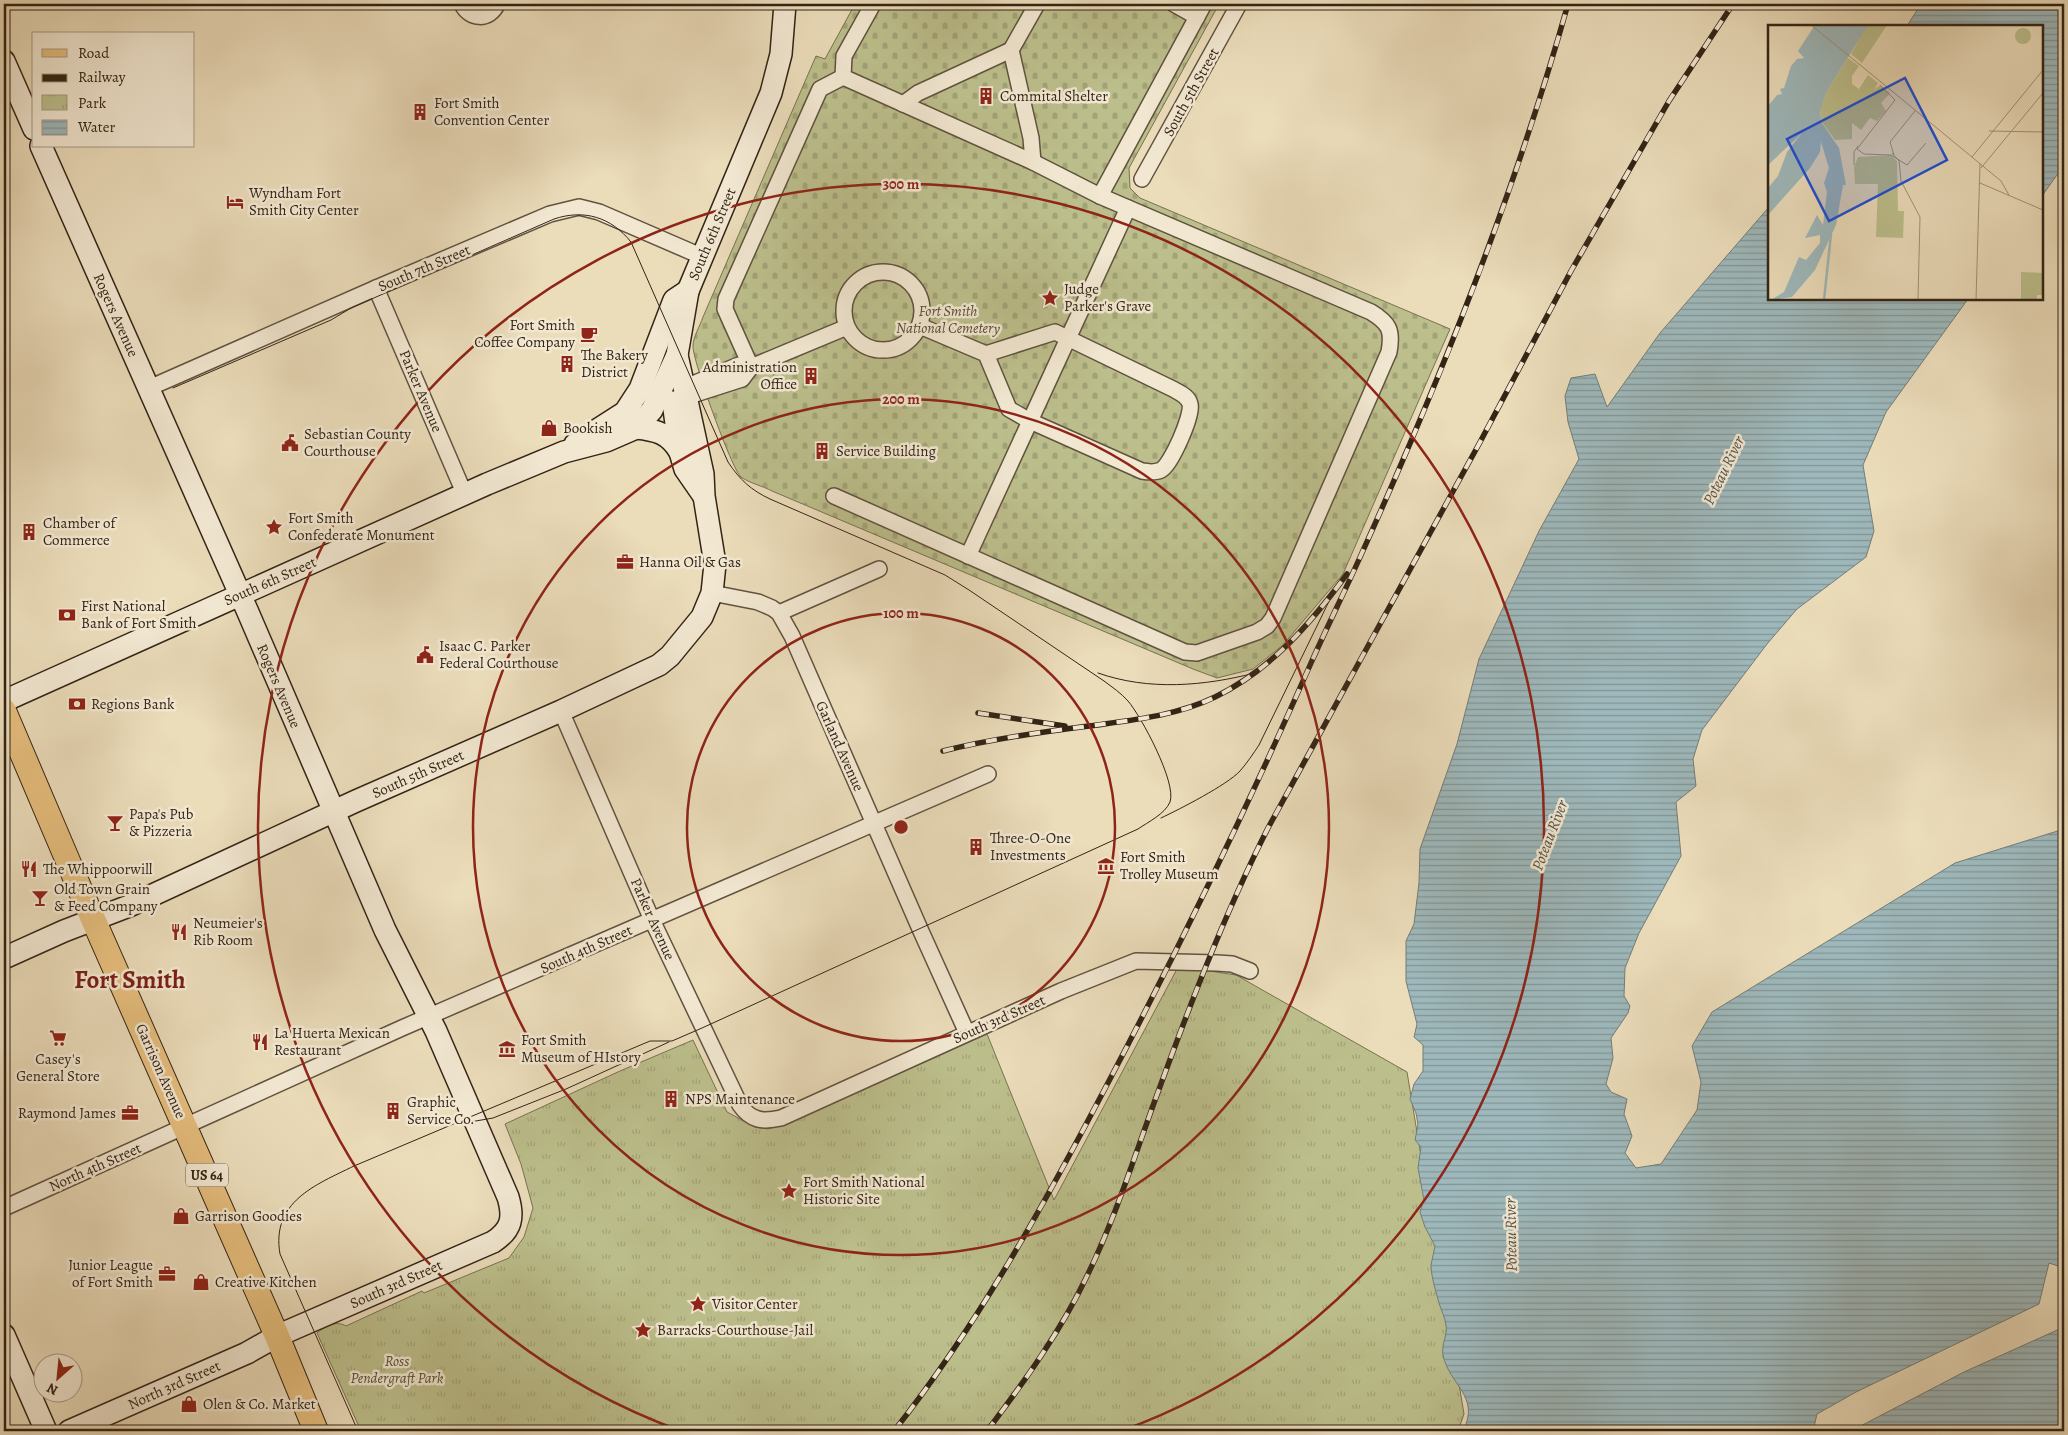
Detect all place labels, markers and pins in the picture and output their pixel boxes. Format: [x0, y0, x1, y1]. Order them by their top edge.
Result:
building icon: Commital Shelter [976, 86, 996, 106]
place label: Commital Shelter [1000, 86, 1108, 106]
place label: Fort Smith Convention Center [434, 93, 549, 130]
building icon: Fort Smith Convention Center [410, 102, 430, 122]
place label: Wyndham Fort Smith City Center [248, 183, 359, 220]
hotel icon: Wyndham Fort Smith City Center [225, 192, 245, 212]
place label: Judge Parker's Grave [1064, 279, 1151, 316]
place icon: Judge Parker's Grave [1040, 288, 1060, 308]
place label: Fort Smith Coffee Company [474, 315, 575, 352]
cafe icon: Fort Smith Coffee Company [579, 324, 599, 344]
place label: The Bakery District [581, 345, 648, 382]
building icon: The Bakery District [557, 354, 577, 374]
place label: Administration Office [702, 357, 797, 394]
building icon: Administration Office [801, 366, 821, 386]
shop icon: Bookish [539, 418, 559, 438]
place label: Bookish [563, 418, 612, 438]
place label: Sebastian County Courthouse [304, 424, 411, 461]
public building icon: Sebastian County Courthouse [280, 433, 300, 453]
building icon: Service Building [812, 441, 832, 461]
place label: Service Building [836, 441, 937, 461]
place label: Fort Smith Confederate Monument [288, 508, 435, 545]
place label: Chamber of Commerce [43, 513, 117, 550]
place icon: Fort Smith Confederate Monument [264, 517, 284, 537]
building icon: Chamber of Commerce [19, 522, 39, 542]
office icon: Hanna Oil & Gas [615, 552, 635, 572]
place label: Hanna Oil & Gas [639, 552, 741, 572]
place label: First National Bank of Fort Smith [81, 596, 197, 633]
bank icon: First National Bank of Fort Smith [57, 605, 77, 625]
place label: Isaac C. Parker Federal Courthouse [439, 636, 559, 673]
public building icon: Isaac C. Parker Federal Courthouse [415, 645, 435, 665]
bank icon: Regions Bank [67, 694, 87, 714]
place label: Regions Bank [91, 694, 175, 714]
place label: Papa's Pub & Pizzeria [129, 804, 194, 841]
bar icon: Papa's Pub & Pizzeria [105, 813, 125, 833]
centre of rings [892, 818, 910, 836]
place label: Three-O-One Investments [990, 828, 1071, 865]
building icon: Three-O-One Investments [966, 837, 986, 857]
place label: Fort Smith Trolley Museum [1120, 847, 1219, 884]
museum icon: Fort Smith Trolley Museum [1096, 856, 1116, 876]
restaurant icon: The Whippoorwill [19, 859, 39, 879]
place label: The Whippoorwill [43, 859, 153, 879]
place label: Old Town Grain & Feed Company [54, 879, 158, 916]
bar icon: Old Town Grain & Feed Company [30, 888, 50, 908]
place label: Neumeier's Rib Room [193, 913, 263, 950]
restaurant icon: Neumeier's Rib Room [169, 922, 189, 942]
place label: La Huerta Mexican Restaurant [274, 1023, 390, 1060]
supermarket icon: Casey's General Store [48, 1028, 68, 1048]
place label: Fort Smith Museum of HIstory [521, 1030, 641, 1067]
restaurant icon: La Huerta Mexican Restaurant [250, 1032, 270, 1052]
museum icon: Fort Smith Museum of HIstory [497, 1039, 517, 1059]
place label: Casey's General Store [16, 1049, 100, 1086]
building icon: NPS Maintenance [661, 1089, 681, 1109]
place label: NPS Maintenance [685, 1089, 795, 1109]
place label: Graphic Service Co. [407, 1092, 475, 1129]
building icon: Graphic Service Co. [383, 1101, 403, 1121]
place label: Raymond James [18, 1103, 116, 1123]
office icon: Raymond James [120, 1103, 140, 1123]
place label: Fort Smith National Historic Site [803, 1172, 925, 1209]
place icon: Fort Smith National Historic Site [779, 1181, 799, 1201]
shop icon: Garrison Goodies [171, 1206, 191, 1226]
place label: Garrison Goodies [195, 1206, 302, 1226]
place label: Junior League of Fort Smith [68, 1255, 153, 1292]
office icon: Junior League of Fort Smith [157, 1264, 177, 1284]
shop icon: Creative Kitchen [191, 1272, 211, 1292]
place label: Creative Kitchen [215, 1272, 317, 1292]
place icon: Visitor Center [688, 1294, 708, 1314]
place label: Visitor Center [711, 1294, 798, 1314]
place icon: Barracks-Courthouse-Jail [633, 1320, 653, 1340]
place label: Barracks-Courthouse-Jail [657, 1320, 813, 1340]
shop icon: Olen & Co. Market [179, 1394, 199, 1414]
place label: Olen & Co. Market [203, 1394, 316, 1414]

